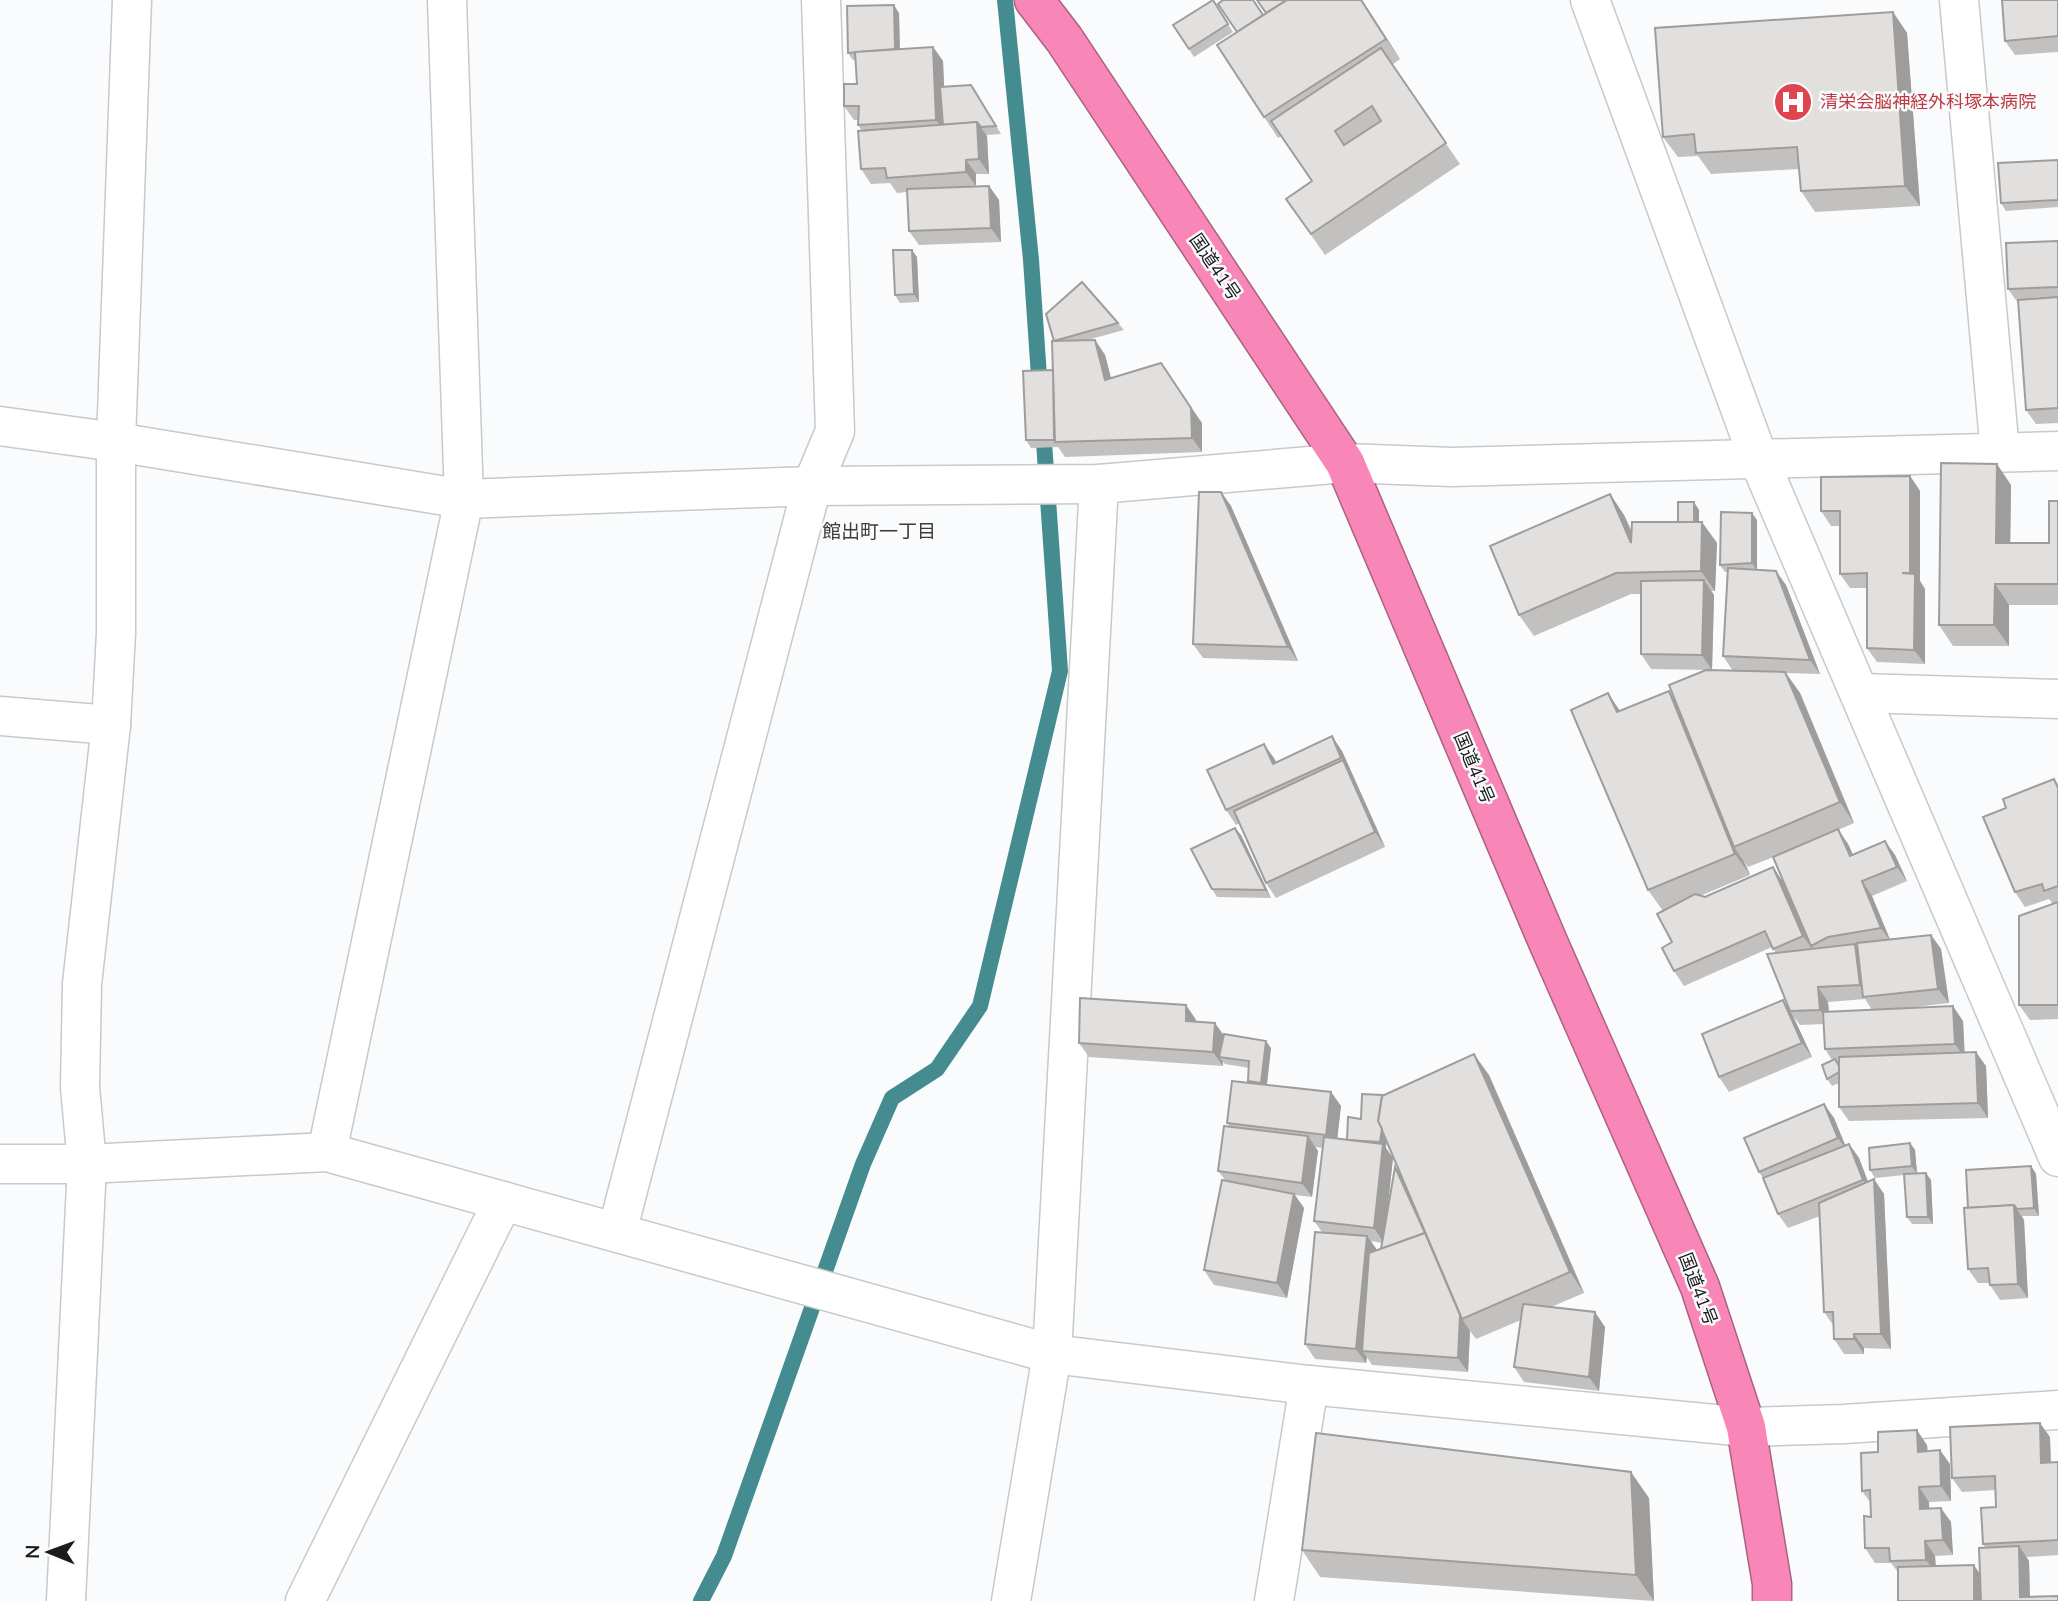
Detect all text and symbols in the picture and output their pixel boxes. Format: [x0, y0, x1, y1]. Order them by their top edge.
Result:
hospital icon: 清栄会脳神経外科塚本病院 [1772, 81, 1814, 123]
place label: 清栄会脳神経外科塚本病院 [1820, 90, 2036, 113]
street label: 国道41号 [1185, 229, 1246, 304]
district label: 館出町一丁目 [822, 519, 936, 543]
street label: 国道41号 [1449, 729, 1500, 807]
street label: 国道41号 [1674, 1249, 1723, 1328]
north arrow [14, 1517, 84, 1587]
text: N [20, 1544, 44, 1559]

